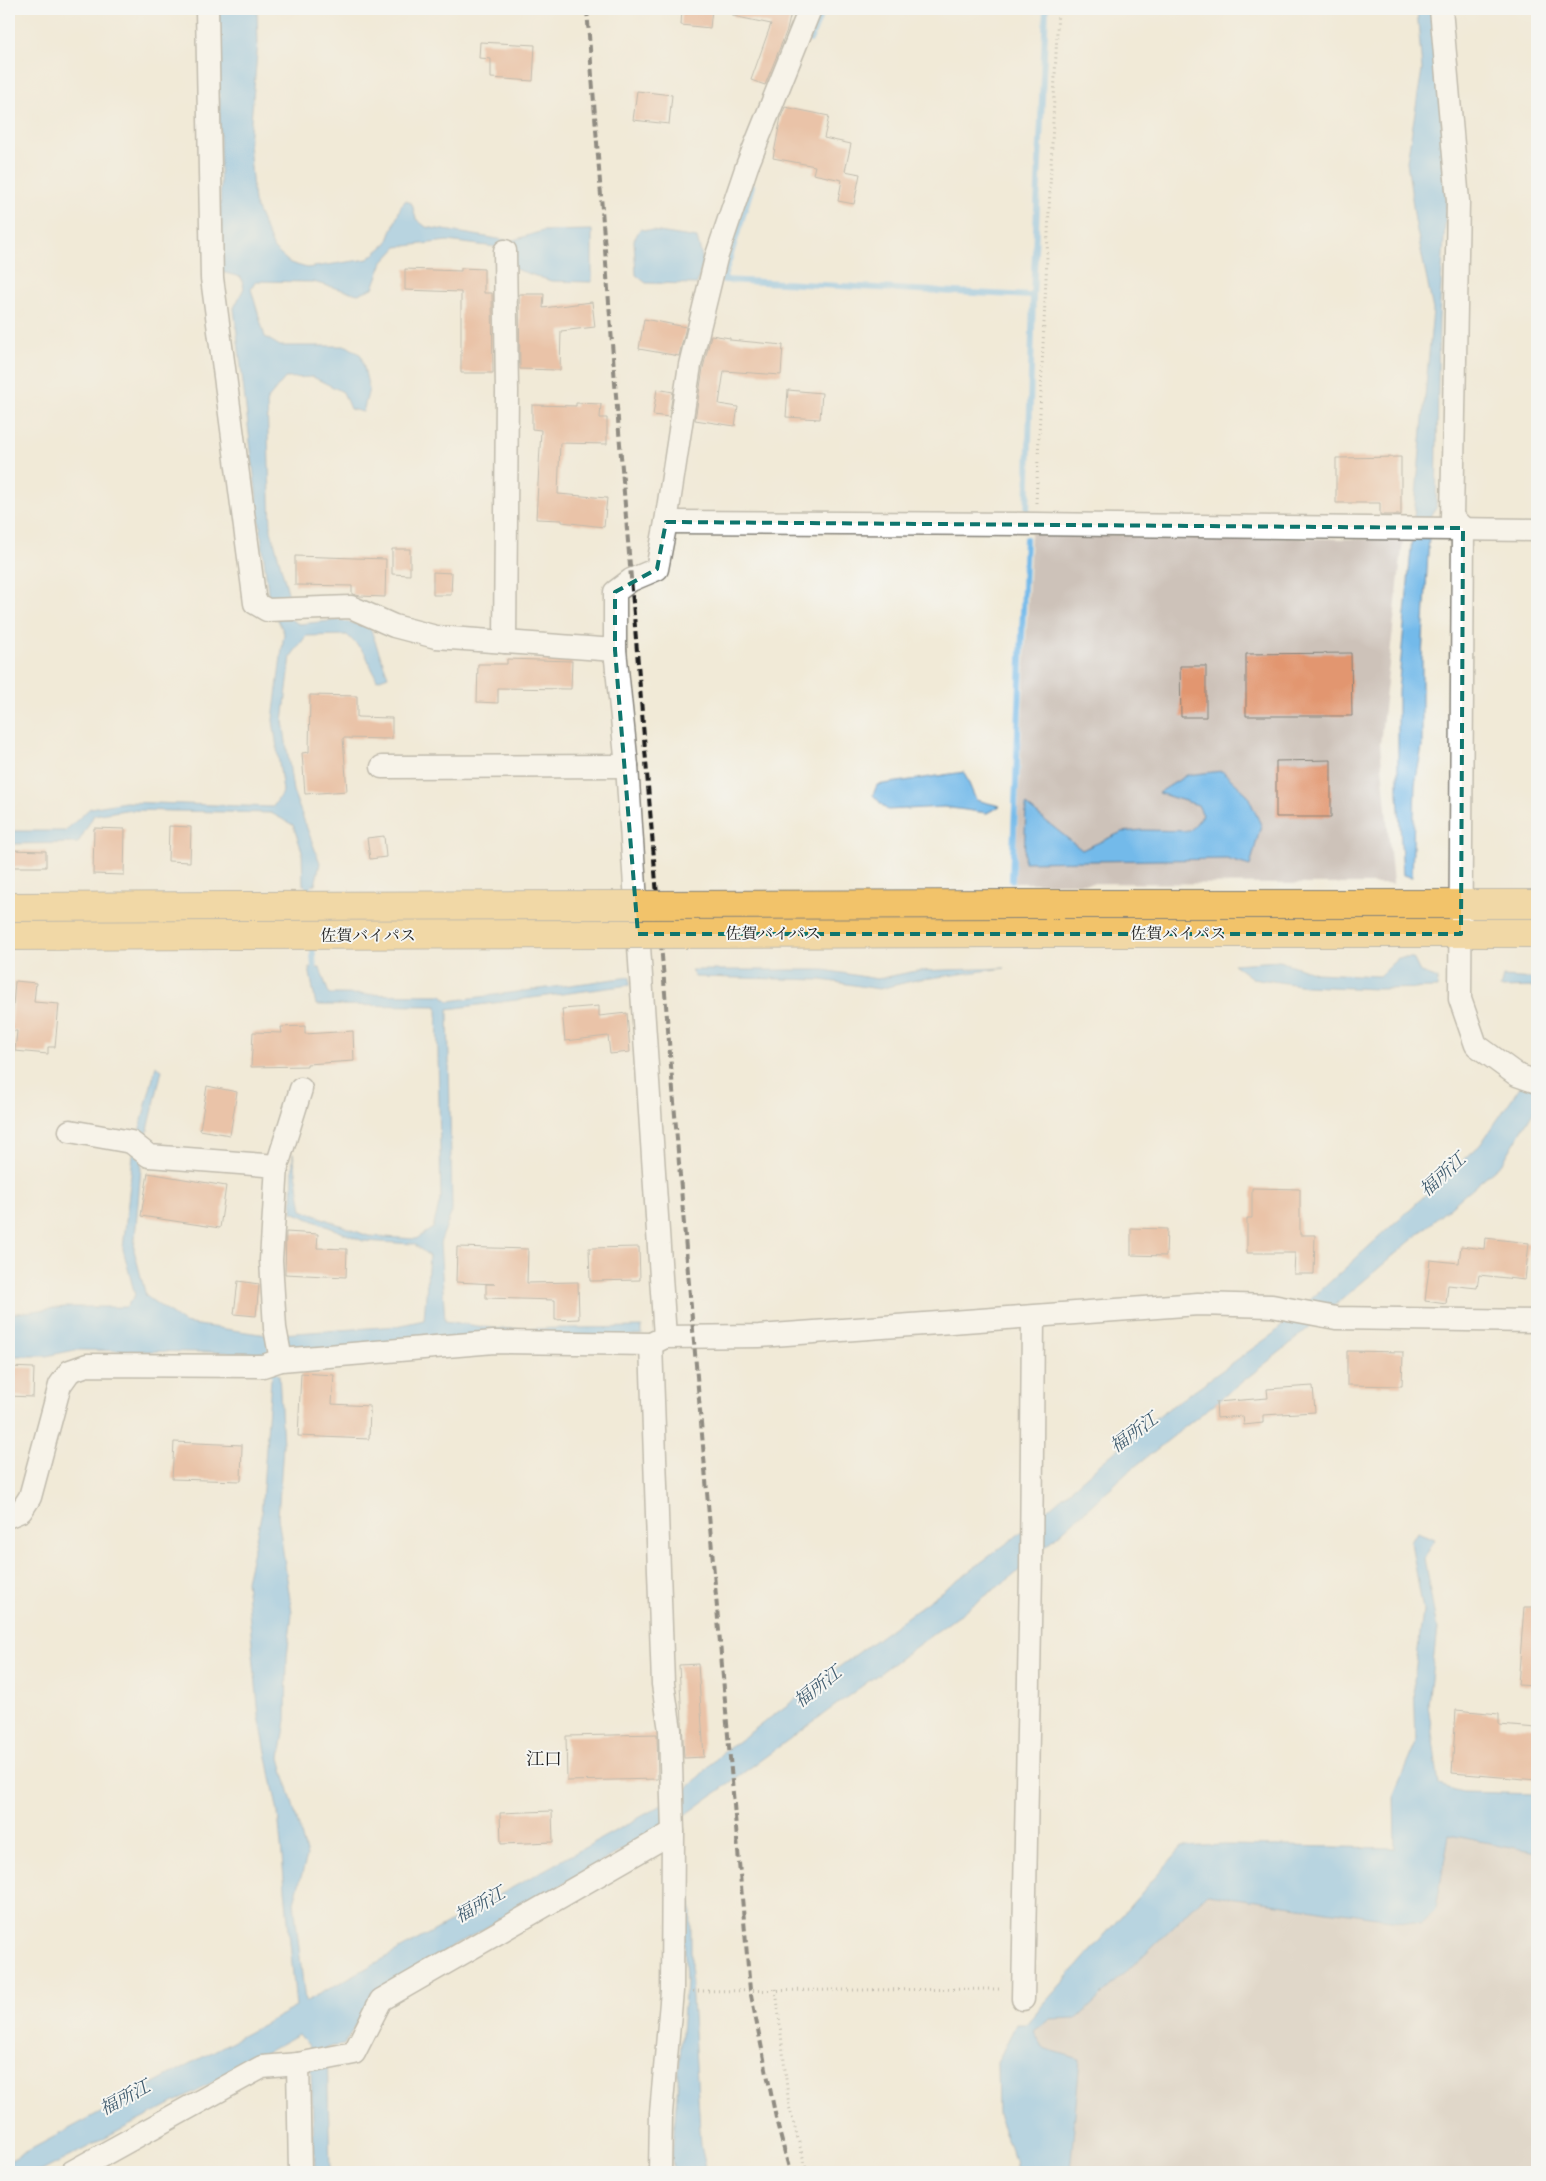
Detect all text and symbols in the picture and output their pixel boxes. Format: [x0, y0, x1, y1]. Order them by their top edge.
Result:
street label: 佐賀バイパス [725, 924, 821, 943]
street label: 佐賀バイパス [1130, 924, 1226, 943]
street label: 佐賀バイパス [320, 926, 416, 945]
water label: 福所江 [1416, 1147, 1472, 1201]
water label: 福所江 [1106, 1407, 1164, 1457]
water label: 福所江 [790, 1660, 848, 1712]
district label: 江口 [526, 1749, 562, 1770]
water label: 福所江 [451, 1881, 511, 1927]
water label: 福所江 [96, 2075, 156, 2120]

